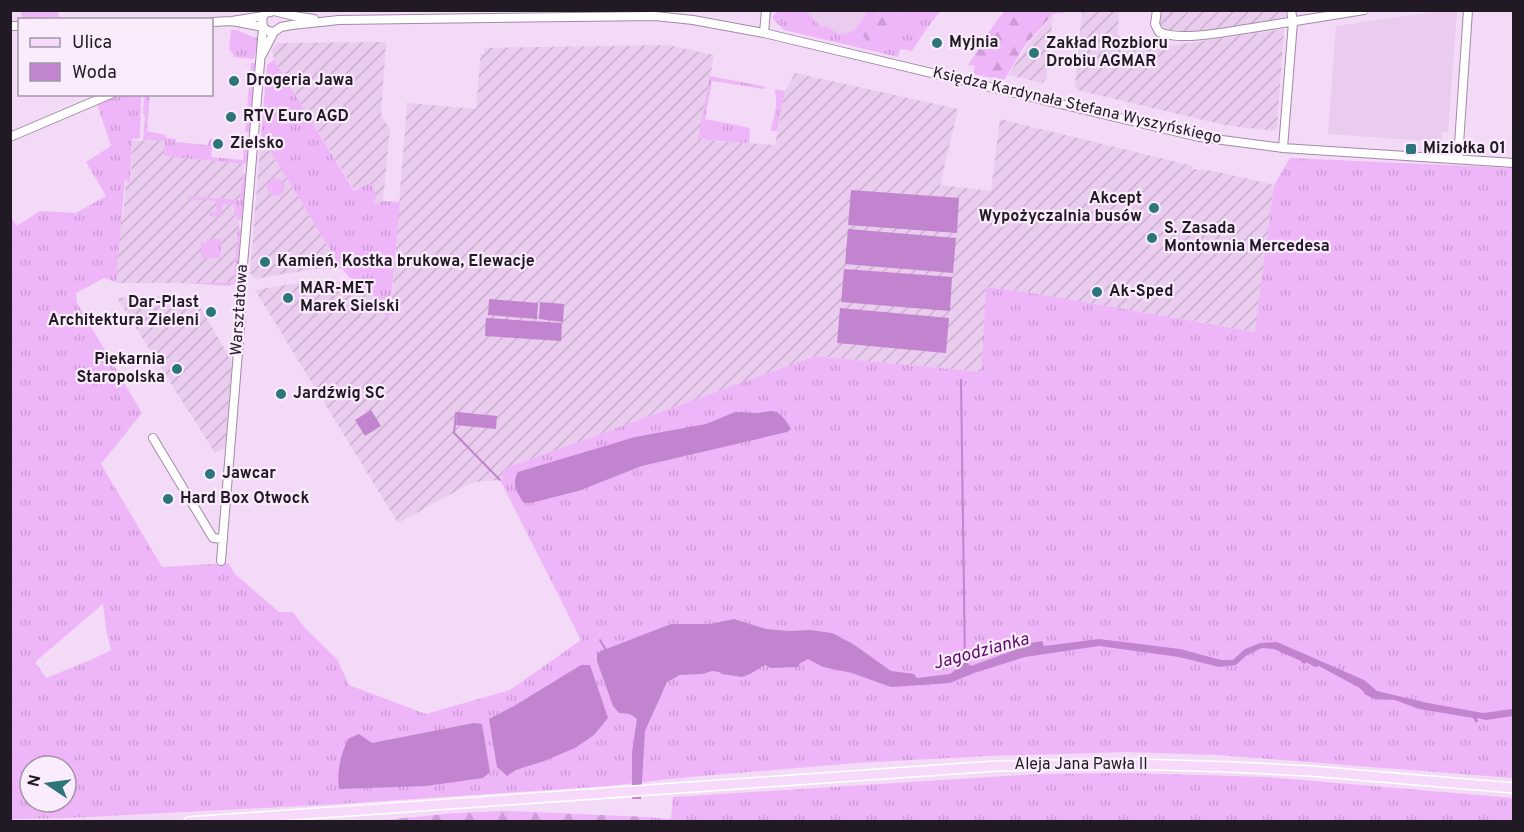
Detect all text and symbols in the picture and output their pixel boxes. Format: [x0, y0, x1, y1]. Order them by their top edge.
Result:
legend [18, 18, 213, 96]
text: Ulica [72, 32, 112, 55]
place label: Myjnia [949, 33, 998, 53]
place label: Zakład Rozbioru Drobiu AGMAR [1046, 34, 1168, 72]
marker: Myjnia [930, 36, 944, 50]
marker: Zakład Rozbioru Drobiu AGMAR [1027, 46, 1041, 60]
text: Woda [72, 62, 117, 85]
street label: Księdza Kardynała Stefana Wyszyńskiego [931, 63, 1223, 149]
place label: Drogeria Jawa [246, 71, 353, 91]
marker: Drogeria Jawa [227, 74, 241, 88]
place label: RTV Euro AGD [243, 107, 349, 127]
marker: RTV Euro AGD [224, 110, 238, 124]
place label: Zielsko [230, 134, 284, 154]
marker: Zielsko [211, 137, 225, 151]
place label: Miziołka 01 [1423, 139, 1506, 159]
marker: Miziołka 01 [1404, 142, 1418, 156]
place label: Akcept Wypożyczalnia busów [979, 189, 1142, 227]
marker: Akcept Wypożyczalnia busów [1147, 201, 1161, 215]
place label: S. Zasada Montownia Mercedesa [1164, 219, 1330, 257]
marker: S. Zasada Montownia Mercedesa [1145, 231, 1159, 245]
place label: Kamień, Kostka brukowa, Elewacje [277, 252, 535, 272]
marker: Kamień, Kostka brukowa, Elewacje [258, 255, 272, 269]
street label: Warsztatowa [227, 264, 253, 356]
place label: MAR-MET Marek Sielski [300, 279, 399, 317]
place label: Ak-Sped [1109, 282, 1173, 302]
marker: Ak-Sped [1090, 285, 1104, 299]
marker: MAR-MET Marek Sielski [281, 291, 295, 305]
place label: Dar-Plast Architektura Zieleni [48, 293, 199, 331]
marker: Dar-Plast Architektura Zieleni [204, 305, 218, 319]
place label: Piekarnia Staropolska [76, 350, 165, 388]
marker: Piekarnia Staropolska [170, 362, 184, 376]
place label: Jardźwig SC [293, 384, 385, 404]
marker: Jardźwig SC [274, 387, 288, 401]
place label: Jawcar [222, 464, 276, 484]
marker: Jawcar [203, 467, 217, 481]
place label: Hard Box Otwock [180, 489, 309, 509]
marker: Hard Box Otwock [161, 492, 175, 506]
water label: Jagodzianka [931, 628, 1032, 676]
north arrow [18, 754, 78, 814]
street label: Aleja Jana Pawła II [1014, 755, 1148, 775]
text: N [24, 773, 46, 789]

